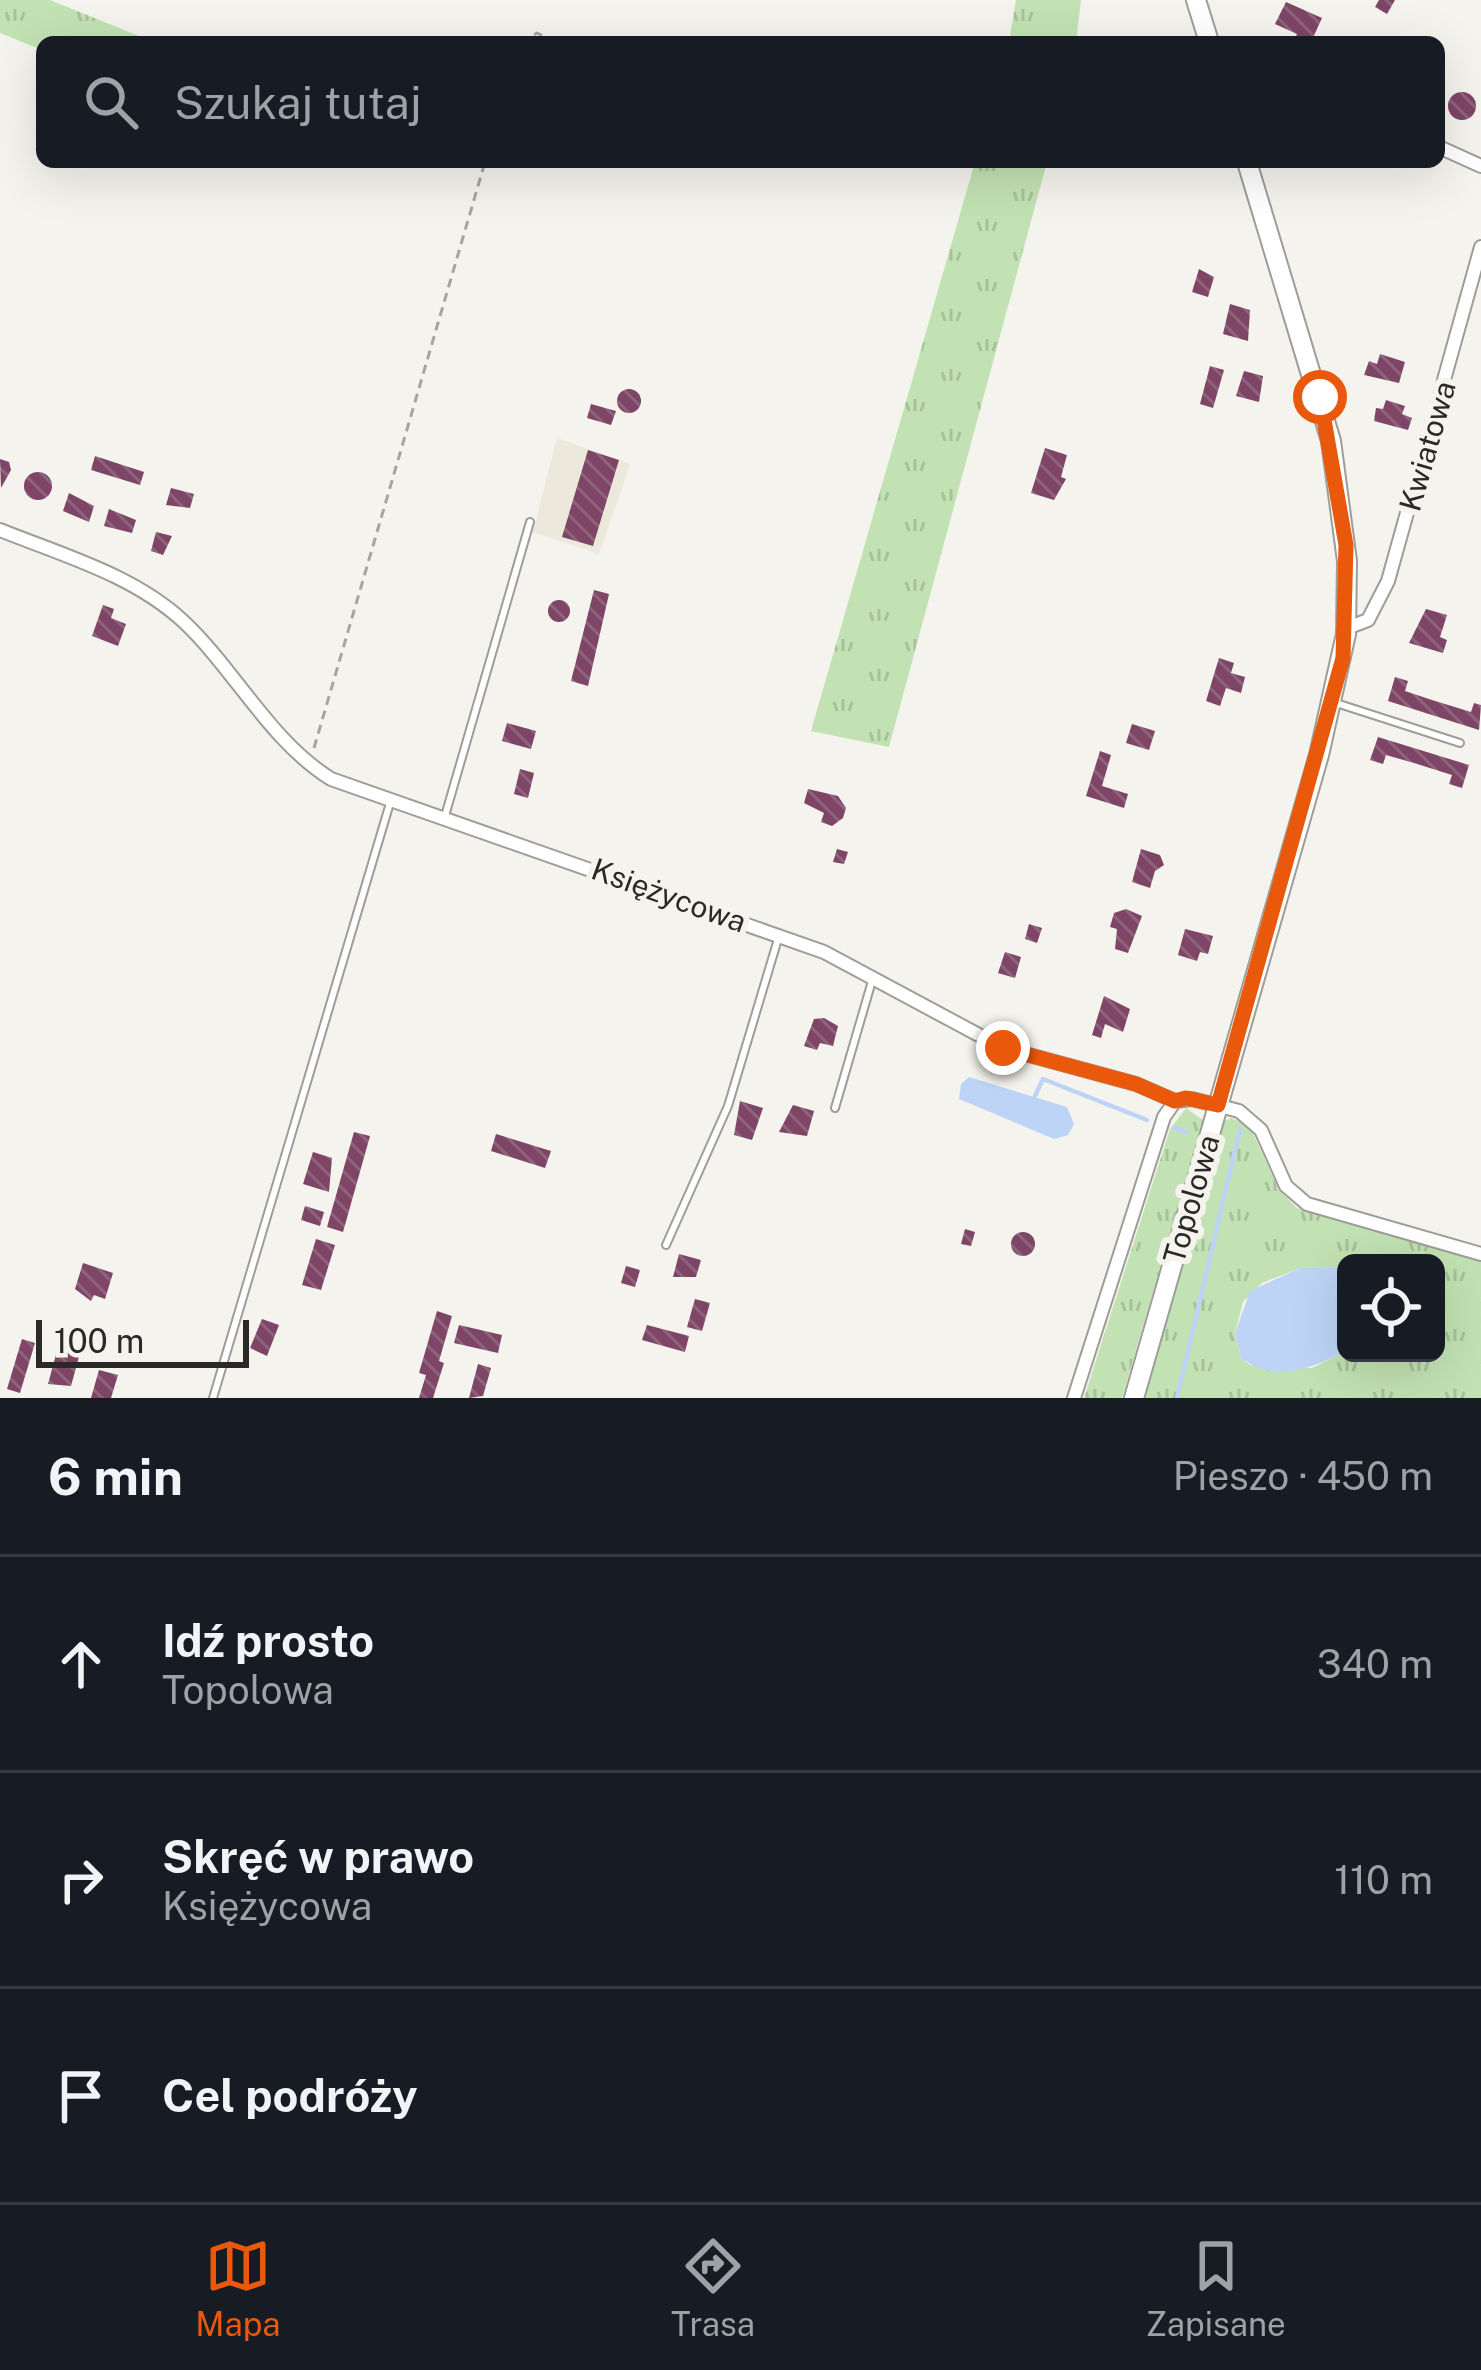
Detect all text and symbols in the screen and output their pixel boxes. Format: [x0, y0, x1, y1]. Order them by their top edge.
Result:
search box [36, 36, 1445, 168]
icon: search [78, 69, 144, 135]
text: Szukaj tutaj [174, 76, 422, 129]
route start [1293, 370, 1347, 424]
street label: Kwiatowa [1391, 377, 1463, 515]
street label: Księżycowa [587, 850, 751, 940]
route end [976, 1021, 1030, 1075]
street label: Topolowa [1155, 1130, 1227, 1268]
map controls [1337, 1254, 1445, 1362]
button: locate [1337, 1254, 1445, 1362]
scale bar [36, 1314, 249, 1367]
text: 100 m [54, 1322, 144, 1360]
text: 6 min [48, 1447, 183, 1506]
text: Pieszo · 450 m [1173, 1453, 1433, 1499]
text: Idź prosto [162, 1614, 374, 1667]
icon: ahead [48, 1631, 114, 1697]
text: 340 m [1317, 1641, 1433, 1687]
text: Topolowa [162, 1667, 334, 1713]
text: Skręć w prawo [162, 1830, 474, 1883]
icon: right [48, 1847, 114, 1913]
text: 110 m [1334, 1857, 1433, 1903]
text: Księżycowa [162, 1883, 372, 1929]
icon: arrive [48, 2063, 114, 2129]
text: Cel podróży [162, 2069, 418, 2122]
tab: Mapa [195, 2233, 280, 2343]
tab: Trasa [671, 2233, 755, 2343]
tab: Zapisane [1146, 2233, 1286, 2343]

